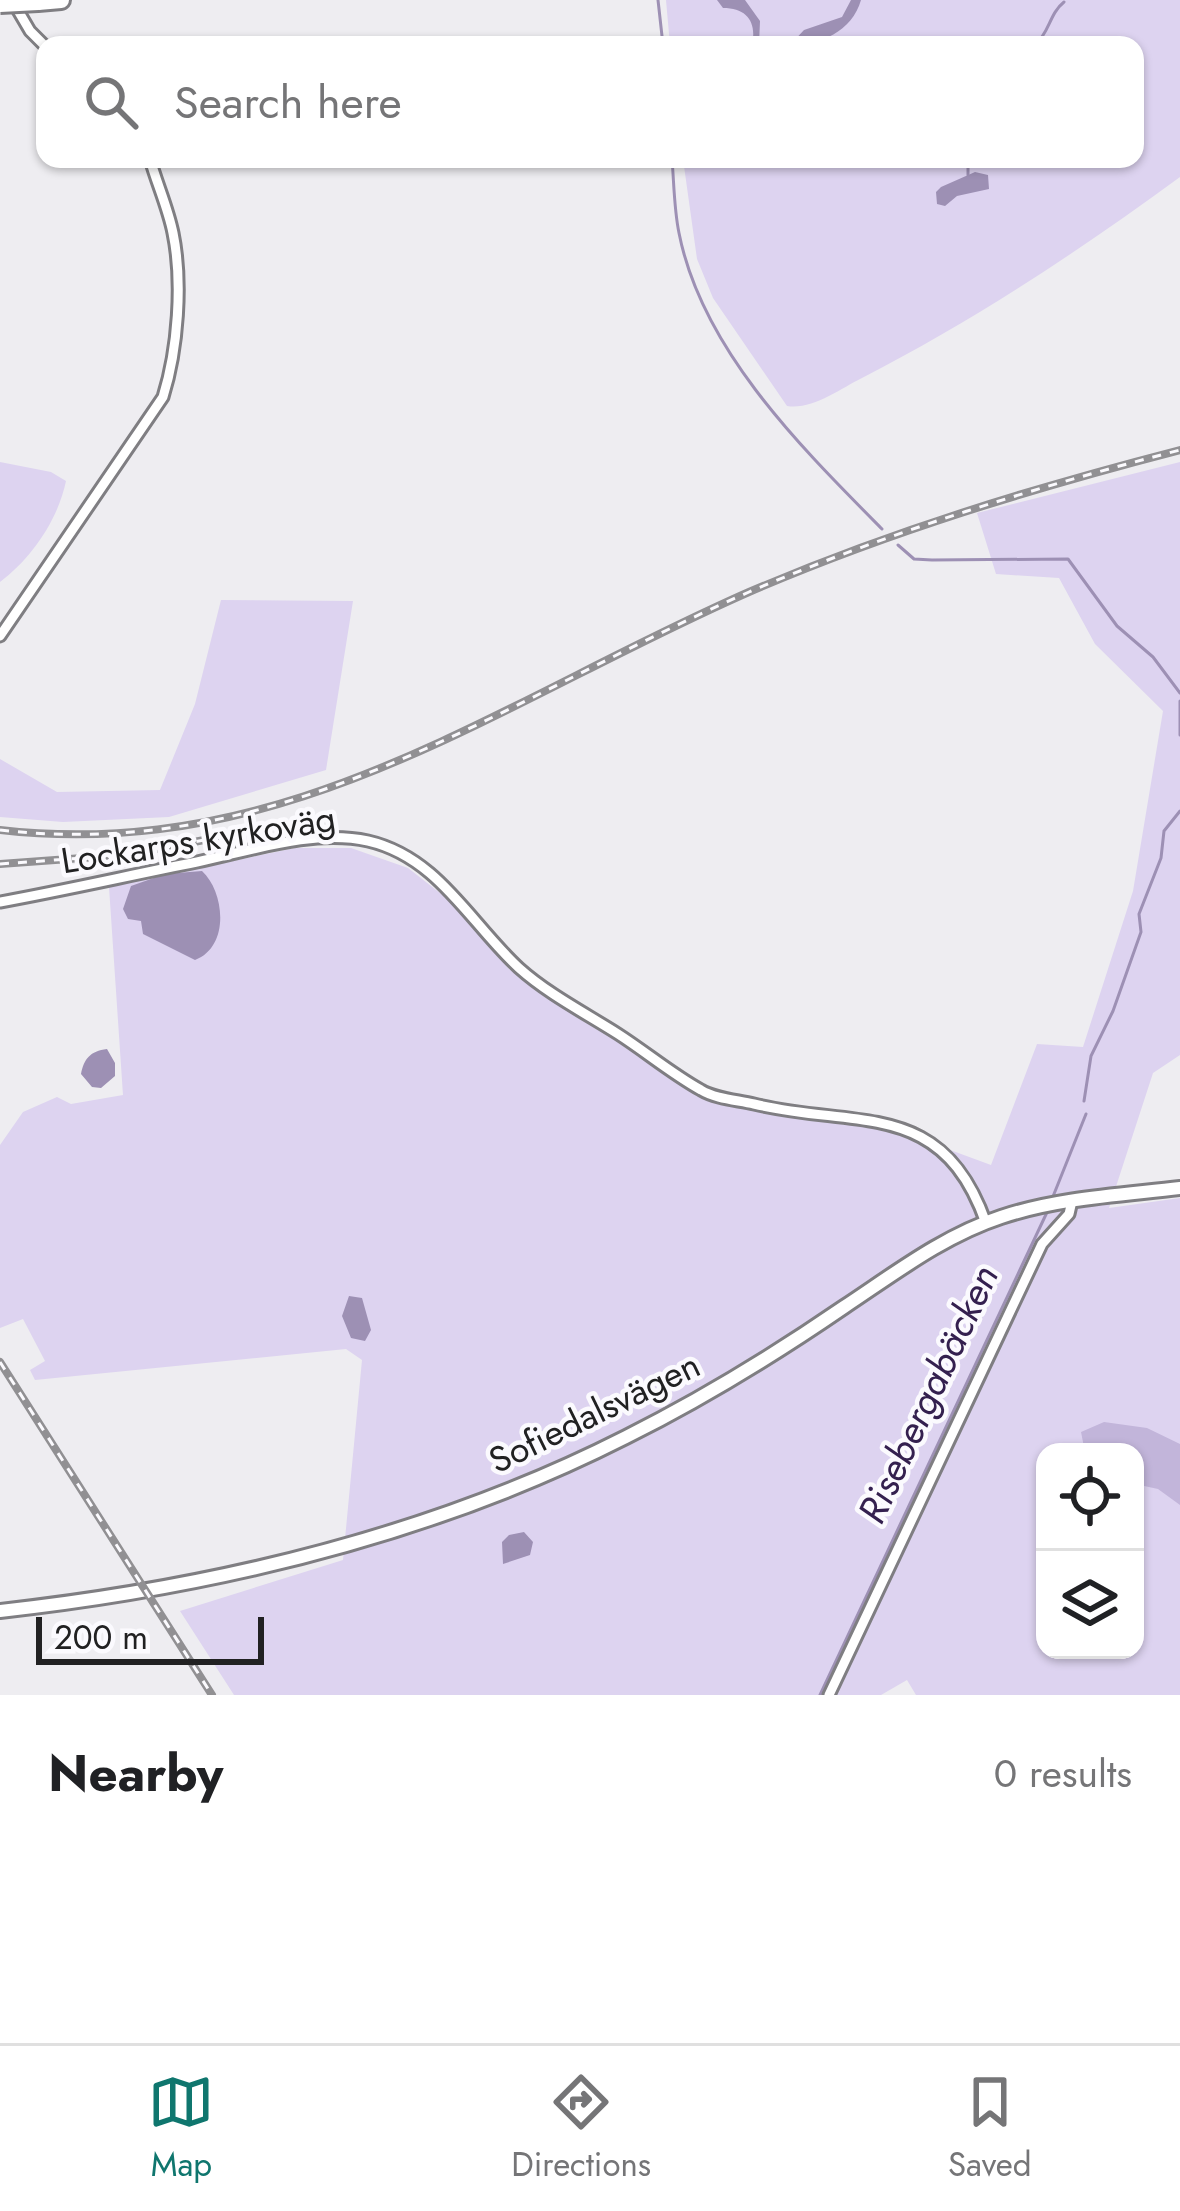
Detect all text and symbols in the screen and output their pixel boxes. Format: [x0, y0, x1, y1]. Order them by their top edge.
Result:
search box [36, 36, 1144, 168]
icon: search [78, 69, 144, 135]
text: Search here [174, 70, 402, 135]
street label: Lockarps kyrkoväg [57, 792, 339, 886]
water label: Risebergabäcken [843, 1256, 1013, 1532]
street label: Sofiedalsvägen [480, 1338, 708, 1486]
map controls [1036, 1443, 1144, 1659]
button: locate [1036, 1443, 1144, 1551]
button: layers [1036, 1551, 1144, 1659]
scale bar [36, 1611, 264, 1664]
text: 200 m [54, 1614, 148, 1661]
text: Nearby [48, 1736, 223, 1810]
text: 0 results [994, 1745, 1132, 1802]
tab: Map [148, 2069, 214, 2188]
tab: Directions [511, 2069, 651, 2188]
tab: Saved [948, 2069, 1032, 2188]

